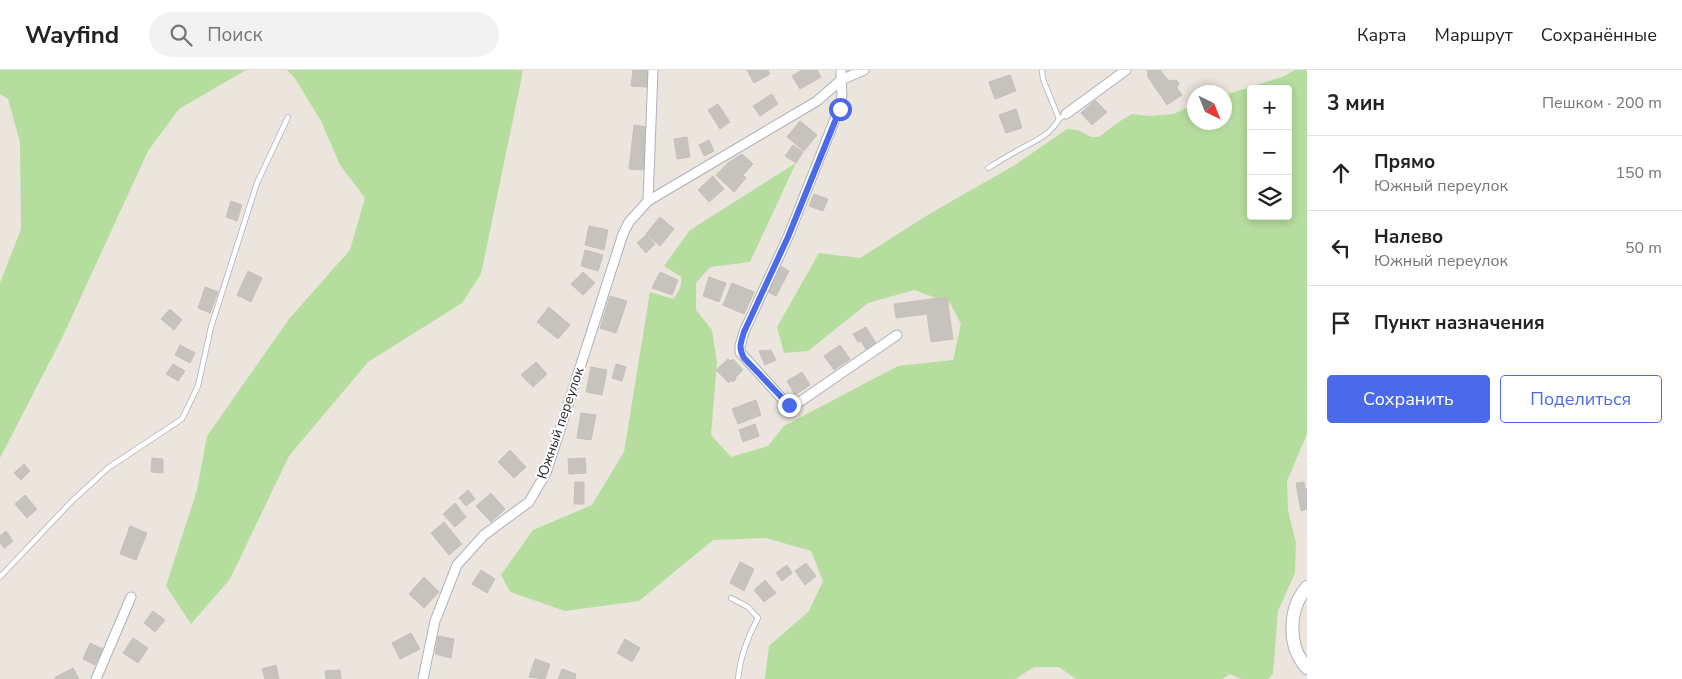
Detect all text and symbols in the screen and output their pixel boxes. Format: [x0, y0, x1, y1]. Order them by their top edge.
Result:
search box [149, 12, 499, 57]
text: Wayfind [25, 19, 119, 51]
icon: search [167, 21, 195, 49]
text: Поиск [207, 22, 262, 48]
text: Карта [1357, 23, 1407, 47]
text: Маршрут [1435, 23, 1513, 47]
text: Сохранённые [1541, 23, 1657, 47]
north arrow [1187, 85, 1232, 130]
map controls [1247, 85, 1292, 220]
button: + [1247, 85, 1292, 130]
text: 3 мин [1327, 89, 1385, 117]
text: Пешком · 200 m [1542, 92, 1662, 114]
route start [829, 98, 852, 121]
button: − [1247, 130, 1292, 175]
text: Прямо [1374, 149, 1435, 175]
icon: ahead [1327, 159, 1355, 187]
text: 150 m [1615, 162, 1662, 184]
button: layers [1247, 175, 1292, 220]
text: Южный переулок [1374, 175, 1508, 197]
text: Налево [1374, 224, 1443, 250]
icon: left [1327, 234, 1355, 262]
text: 50 m [1625, 237, 1662, 259]
text: Южный переулок [1374, 250, 1508, 272]
icon: arrive [1327, 309, 1355, 337]
text: Пункт назначения [1374, 310, 1545, 336]
street label: Южный переулок [532, 364, 589, 482]
button: Сохранить [1327, 375, 1490, 423]
button: Поделиться [1500, 375, 1662, 423]
route end [778, 394, 801, 417]

